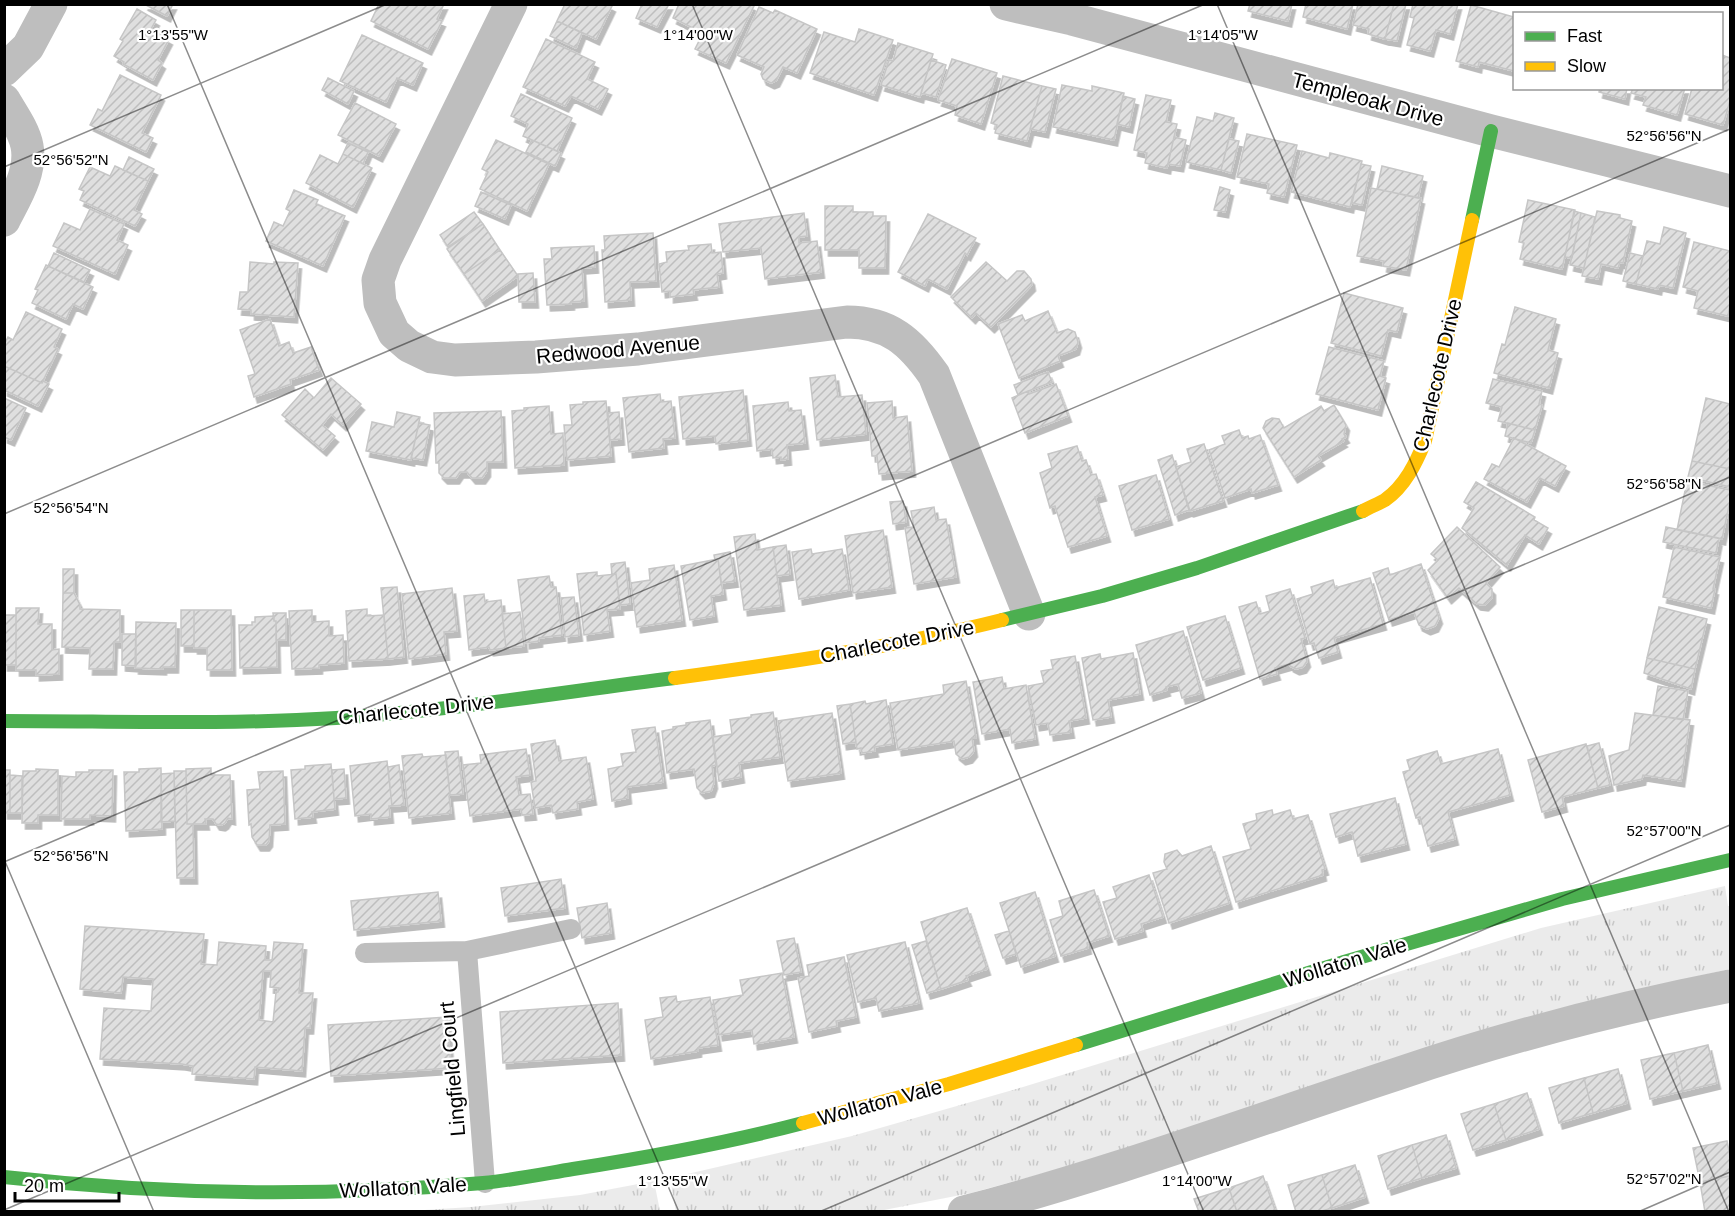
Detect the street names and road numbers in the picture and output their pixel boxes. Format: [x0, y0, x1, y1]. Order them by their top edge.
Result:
street label: Templeoak Drive [1289, 68, 1447, 130]
street label: Charlecote Drive [1408, 296, 1466, 454]
street label: Redwood Avenue [535, 330, 701, 368]
street label: Charlecote Drive [818, 615, 976, 667]
street label: Charlecote Drive [337, 689, 495, 729]
street label: Wollaton Vale [1281, 932, 1409, 992]
street label: Lingfield Court [435, 1000, 469, 1137]
street label: Wollaton Vale [815, 1074, 945, 1130]
street label: Wollaton Vale [339, 1172, 467, 1202]

